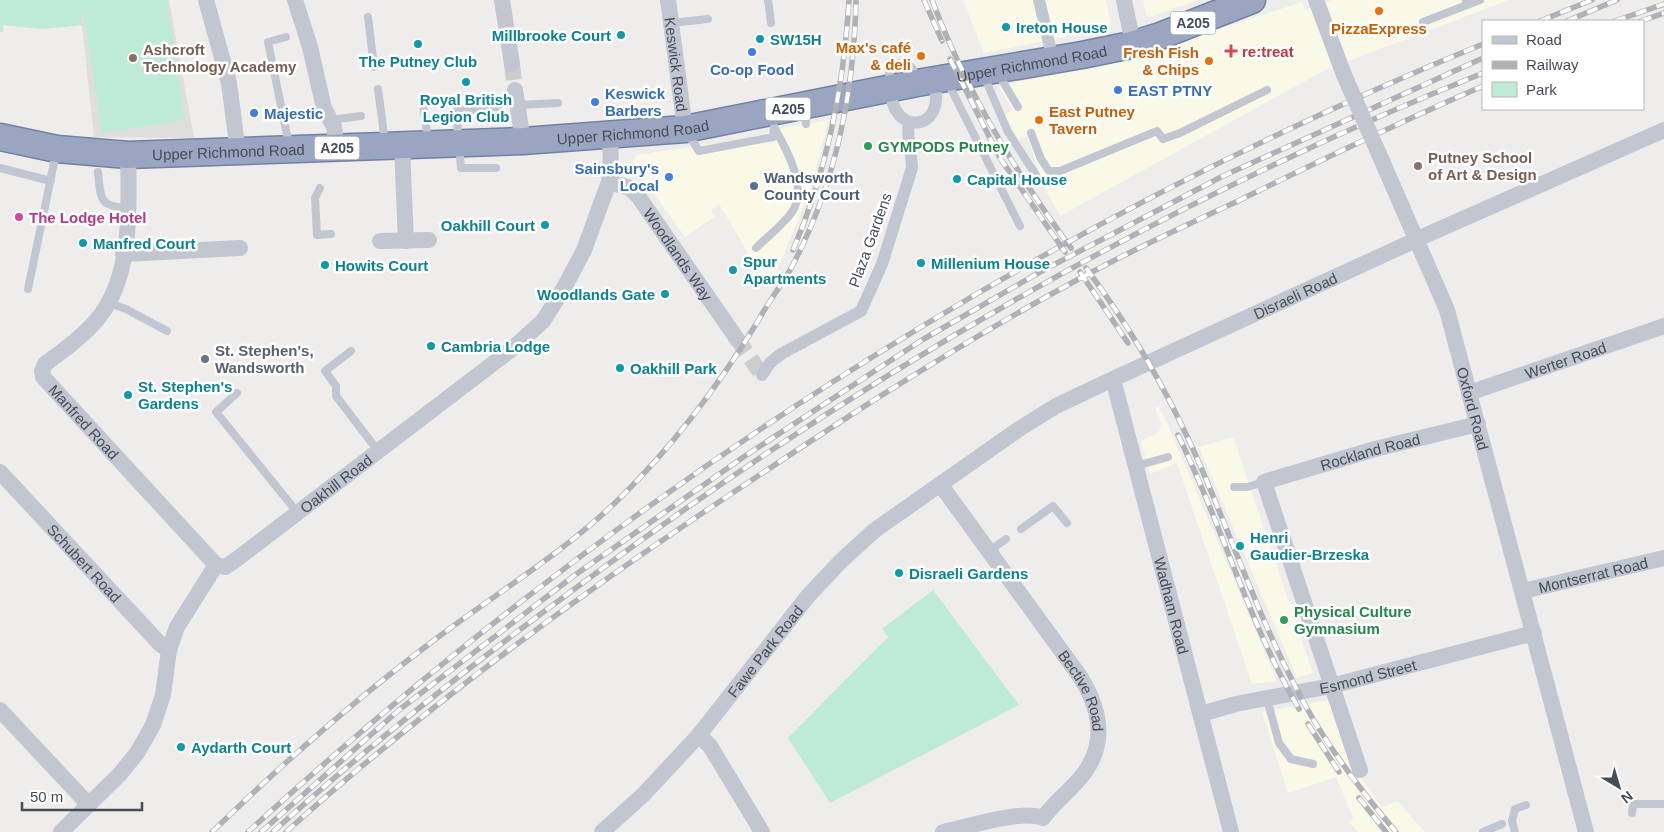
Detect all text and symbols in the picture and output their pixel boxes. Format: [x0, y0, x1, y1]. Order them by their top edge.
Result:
marker: PizzaExpress [1373, 5, 1385, 17]
road number: A205 [1170, 12, 1216, 34]
street label: Keswick Road [662, 16, 691, 113]
place label: Ireton House [1016, 19, 1108, 36]
place label: PizzaExpress [1331, 20, 1427, 37]
legend [1482, 20, 1644, 110]
marker: Ireton House [1000, 21, 1012, 33]
place label: Millbrooke Court [492, 27, 611, 44]
marker: Millbrooke Court [615, 29, 627, 41]
place label: SW15H [770, 31, 822, 48]
text: Road [1526, 31, 1562, 48]
marker: SW15H [754, 33, 766, 45]
marker: The Putney Club [412, 38, 424, 50]
place label: Max's café & deli [836, 39, 911, 73]
place label: Ashcroft Technology Academy [143, 41, 297, 75]
street label: Upper Richmond Road [955, 42, 1108, 85]
place label: re:treat [1242, 43, 1294, 60]
place label: Fresh Fish & Chips [1123, 44, 1199, 78]
marker: re:treat [1224, 44, 1238, 58]
marker: Co-op Food [746, 46, 758, 58]
marker: Max's café & deli [915, 50, 927, 62]
marker: Ashcroft Technology Academy [127, 52, 139, 64]
place label: The Putney Club [359, 53, 477, 70]
marker: Fresh Fish & Chips [1203, 55, 1215, 67]
text: Railway [1526, 56, 1579, 73]
place label: Co-op Food [710, 61, 794, 78]
marker: Royal British Legion Club [460, 76, 472, 88]
text: Park [1526, 81, 1557, 98]
place label: EAST PTNY [1128, 82, 1212, 99]
marker: EAST PTNY [1112, 84, 1124, 96]
place label: Keswick Barbers [605, 85, 666, 119]
place label: Royal British Legion Club [420, 91, 512, 125]
marker: Keswick Barbers [589, 96, 601, 108]
road number: A205 [766, 98, 810, 120]
place label: East Putney Tavern [1049, 103, 1136, 137]
place label: Majestic [264, 105, 323, 122]
marker: Majestic [248, 107, 260, 119]
marker: East Putney Tavern [1033, 114, 1045, 126]
street label: Upper Richmond Road [556, 116, 710, 147]
road number: A205 [314, 136, 360, 160]
place label: GYMPODS Putney [878, 138, 1010, 155]
street label: Upper Richmond Road [152, 140, 305, 163]
marker: GYMPODS Putney [862, 140, 874, 152]
place label: Putney School of Art & Design [1428, 149, 1537, 183]
place label: Sainsbury's Local [575, 160, 659, 194]
marker: Putney School of Art & Design [1412, 160, 1424, 172]
place label: Wandsworth County Court [764, 169, 860, 203]
marker: Sainsbury's Local [663, 171, 675, 183]
place label: Capital House [967, 171, 1067, 188]
marker: Capital House [951, 173, 963, 185]
marker: Wandsworth County Court [748, 180, 760, 192]
street label: Plaza Gardens [845, 190, 895, 290]
street label: Woodlands Way [640, 205, 716, 304]
place label: The Lodge Hotel [29, 209, 147, 226]
marker: The Lodge Hotel [13, 211, 25, 223]
place label: Oakhill Court [441, 217, 535, 234]
marker: Oakhill Court [539, 219, 551, 231]
place label: Manfred Court [93, 235, 196, 252]
marker: Manfred Court [77, 237, 89, 249]
place label: Spur Apartments [743, 253, 826, 287]
place label: Millenium House [931, 255, 1050, 272]
place label: Howits Court [335, 257, 428, 274]
marker: Millenium House [915, 257, 927, 269]
marker: Howits Court [319, 259, 331, 271]
marker: Spur Apartments [727, 264, 739, 276]
street label: Disraeli Road [1251, 269, 1340, 322]
place label: Woodlands Gate [537, 286, 655, 303]
marker: Woodlands Gate [659, 288, 671, 300]
place label: Cambria Lodge [441, 338, 550, 355]
street label: Werter Road [1523, 338, 1608, 382]
marker: Cambria Lodge [425, 340, 437, 352]
place label: St. Stephen's, Wandsworth [215, 342, 314, 376]
marker: St. Stephen's, Wandsworth [199, 353, 211, 365]
place label: Oakhill Park [630, 360, 717, 377]
marker: Oakhill Park [614, 362, 626, 374]
street label: Oxford Road [1454, 365, 1492, 452]
place label: St. Stephen's Gardens [138, 378, 232, 412]
street label: Manfred Road [46, 381, 122, 462]
marker: St. Stephen's Gardens [122, 389, 134, 401]
street label: Rockland Road [1318, 430, 1422, 473]
street label: Oakhill Road [296, 451, 375, 516]
street label: Schubert Road [44, 520, 125, 605]
place label: Henri Gaudier-Brzeska [1250, 529, 1370, 563]
marker: Henri Gaudier-Brzeska [1234, 540, 1246, 552]
street label: Montserrat Road [1537, 554, 1649, 596]
street label: Wadham Road [1151, 555, 1193, 656]
place label: Disraeli Gardens [909, 565, 1028, 582]
marker: Disraeli Gardens [893, 567, 905, 579]
street label: Fawe Park Road [724, 602, 806, 700]
place label: Physical Culture Gymnasium [1294, 603, 1412, 637]
marker: Physical Culture Gymnasium [1278, 614, 1290, 626]
street label: Bective Road [1055, 647, 1107, 732]
street label: Esmond Street [1318, 655, 1419, 697]
place label: Aydarth Court [191, 739, 291, 756]
marker: Aydarth Court [175, 741, 187, 753]
north arrow [1594, 762, 1644, 812]
scale bar [22, 780, 142, 812]
text: 50 m [30, 788, 63, 805]
text: N [1618, 788, 1636, 807]

